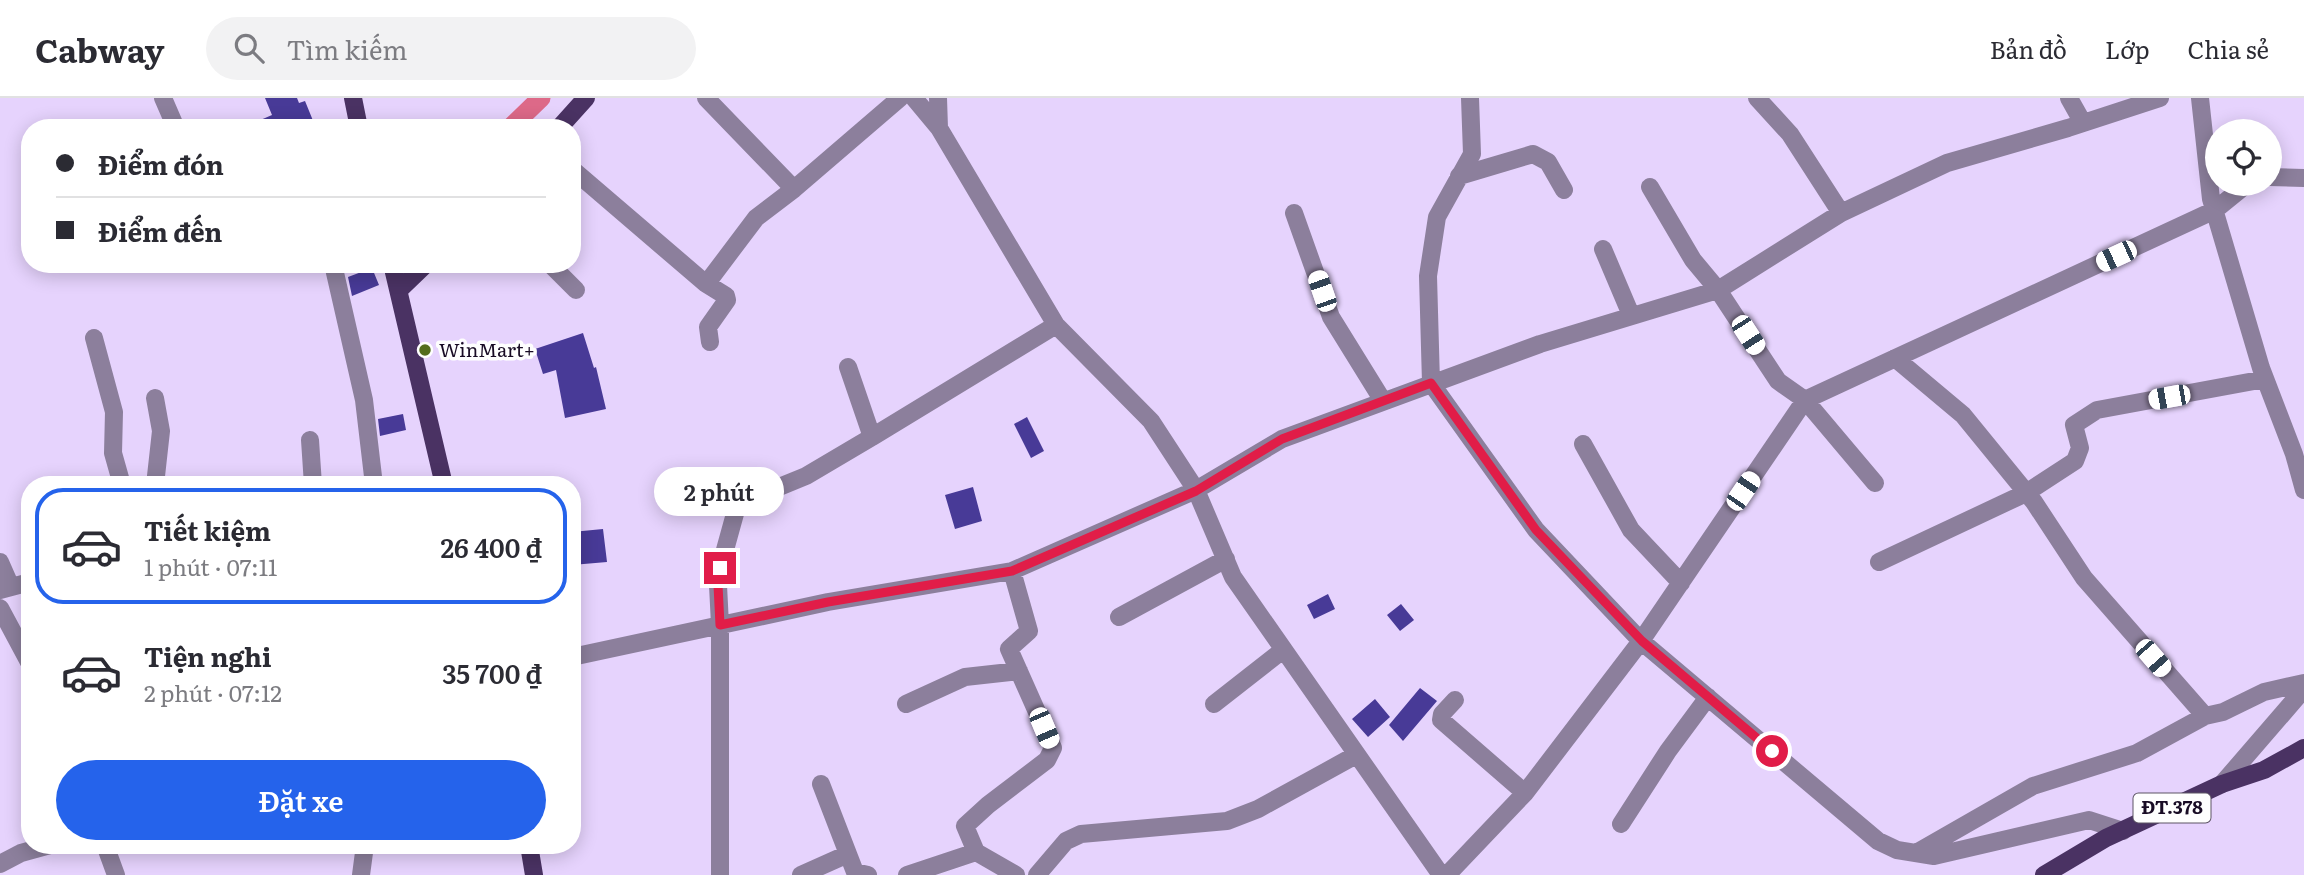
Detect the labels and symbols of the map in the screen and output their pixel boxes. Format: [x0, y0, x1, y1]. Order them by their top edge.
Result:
car [2093, 238, 2140, 274]
car [1306, 268, 1339, 314]
car [1728, 312, 1769, 358]
place label: WinMart+ [439, 335, 535, 363]
marker: WinMart+ [417, 342, 433, 358]
car [2147, 383, 2192, 411]
callout: 2 phút [655, 466, 785, 516]
car [1723, 468, 1764, 514]
route end [704, 552, 736, 584]
car [2132, 635, 2175, 681]
car [1027, 705, 1062, 751]
route start [1756, 735, 1788, 767]
road number: ĐT.378 [2134, 794, 2210, 822]

